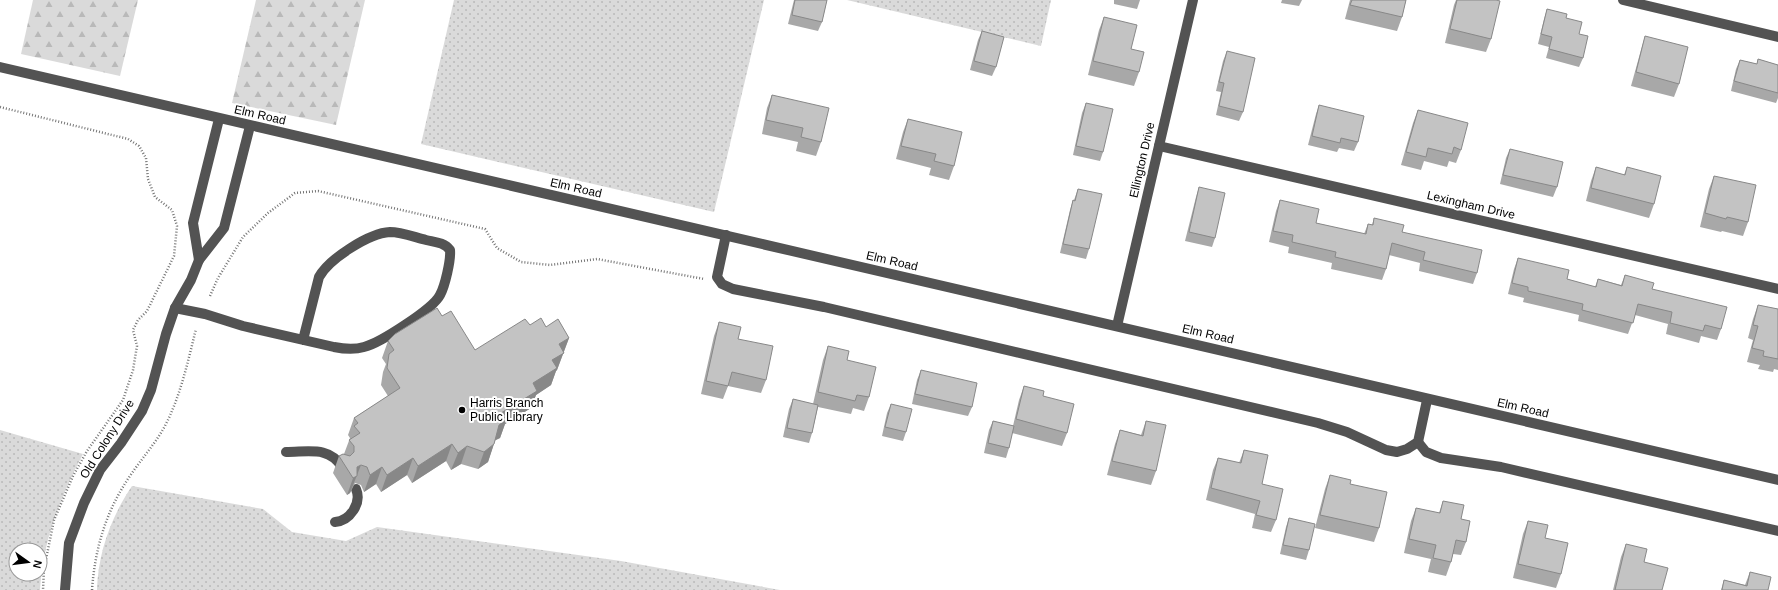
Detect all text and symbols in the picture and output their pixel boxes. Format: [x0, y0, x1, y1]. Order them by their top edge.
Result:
street label: Elm Road [233, 102, 287, 128]
street label: Ellington Drive [1126, 120, 1158, 199]
street label: Elm Road [549, 175, 603, 201]
street label: Lexingham Drive [1426, 188, 1517, 222]
street label: Elm Road [865, 248, 919, 274]
street label: Elm Road [1181, 321, 1235, 347]
street label: Elm Road [1496, 395, 1550, 421]
place label: Harris Branch Public Library [470, 396, 543, 424]
street label: Old Colony Drive [77, 397, 137, 481]
marker: Harris Branch Public Library [457, 405, 467, 415]
north arrow [8, 542, 48, 582]
text: N [31, 559, 44, 570]

